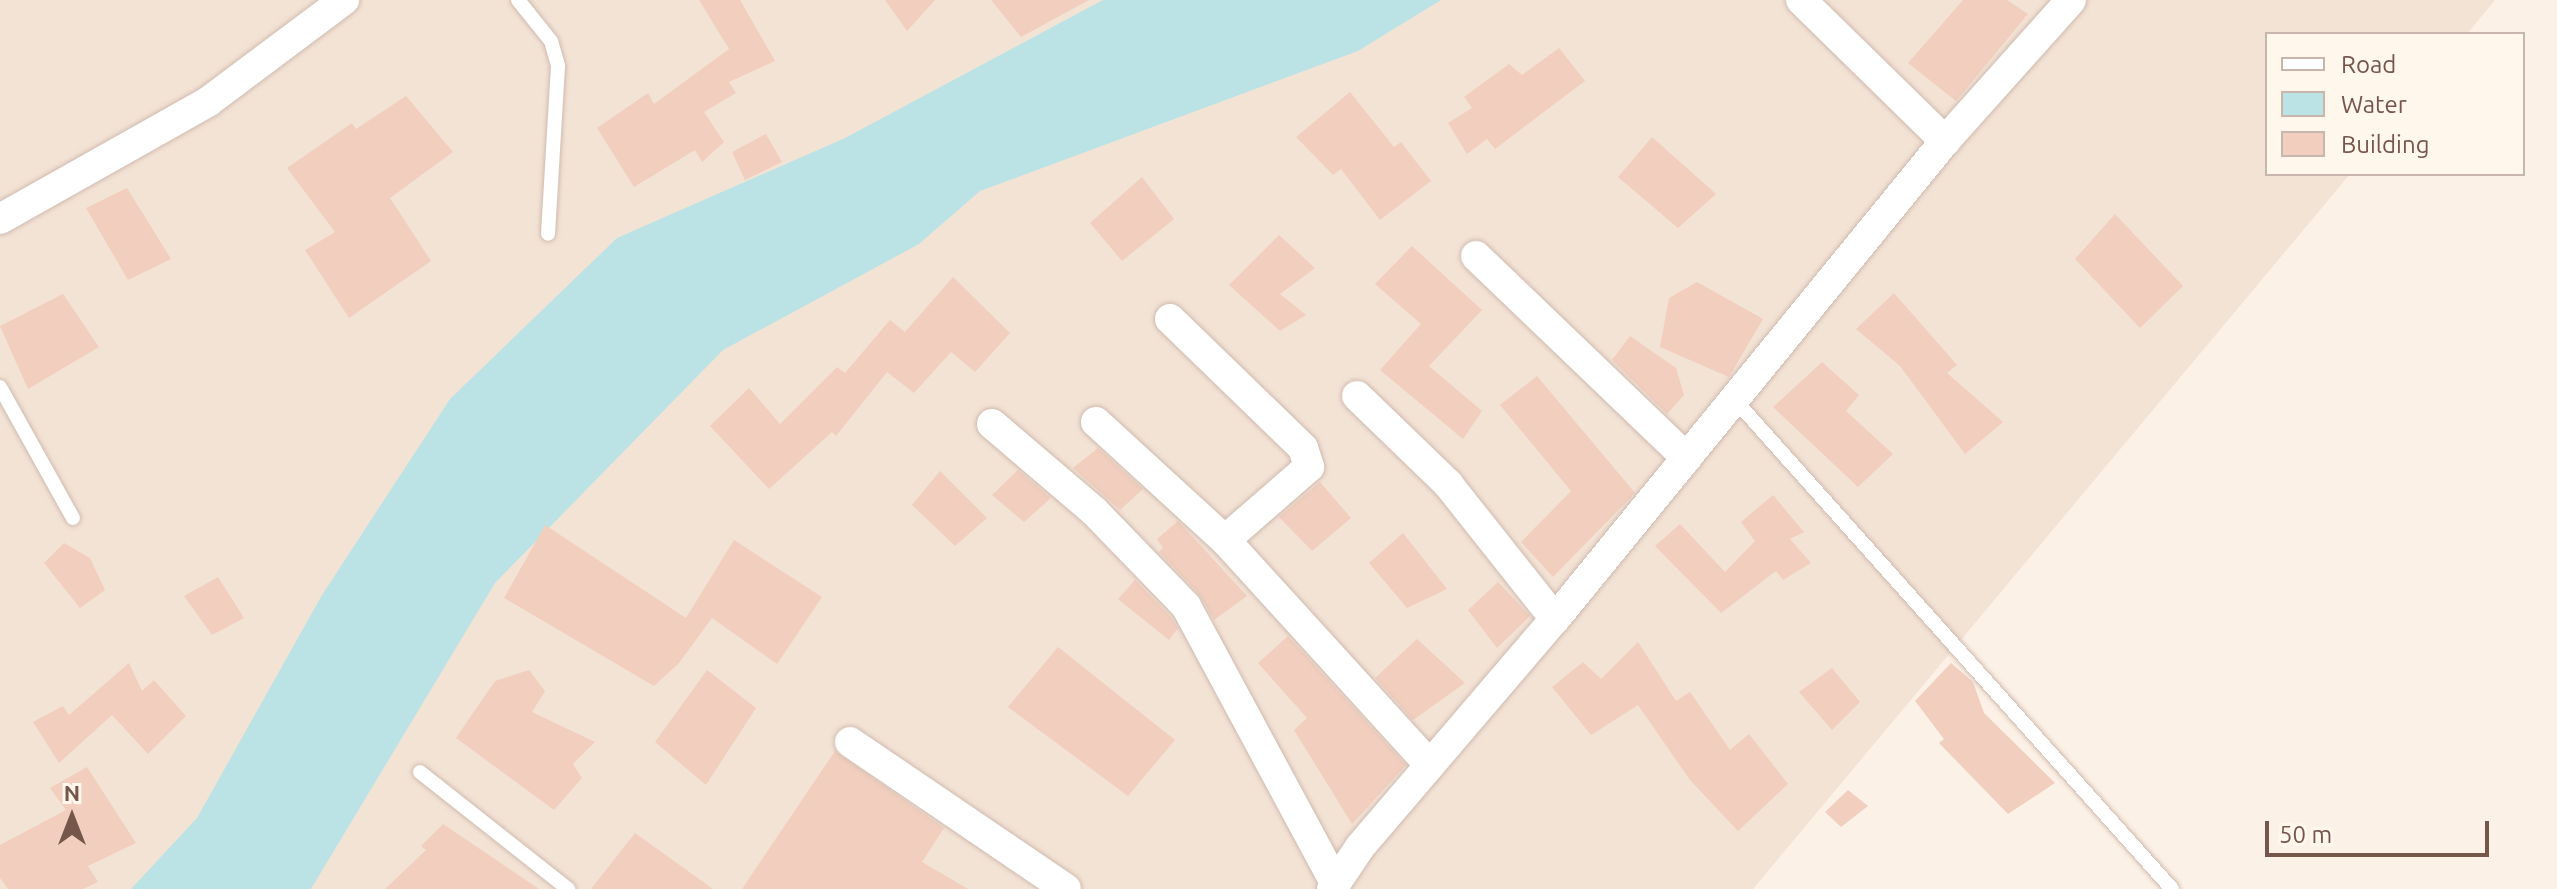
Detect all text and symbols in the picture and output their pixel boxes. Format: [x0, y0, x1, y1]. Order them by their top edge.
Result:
legend [2265, 32, 2525, 176]
text: Road [2341, 51, 2396, 78]
text: Water [2341, 91, 2407, 118]
text: Building [2341, 131, 2429, 158]
north arrow [32, 777, 112, 857]
text: N [64, 780, 80, 805]
scale bar [2269, 805, 2493, 855]
text: 50 m [2279, 821, 2332, 848]

